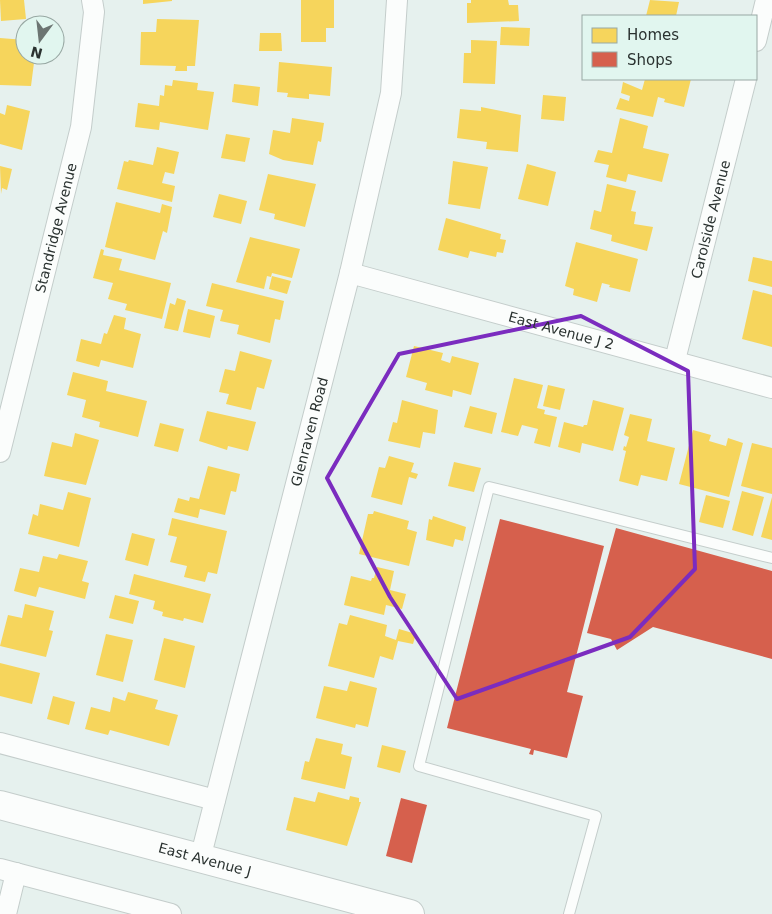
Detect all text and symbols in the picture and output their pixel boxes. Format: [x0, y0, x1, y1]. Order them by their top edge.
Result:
north arrow [15, 15, 65, 65]
legend [582, 15, 757, 80]
text: Homes [627, 26, 679, 44]
text: N [29, 43, 44, 62]
text: Shops [627, 51, 673, 69]
street label: Carolside Avenue [688, 159, 733, 280]
street label: Standridge Avenue [32, 161, 80, 294]
street label: East Avenue J 2 [507, 309, 616, 353]
street label: Glenraven Road [288, 376, 331, 488]
street label: East Avenue J [157, 839, 253, 879]

